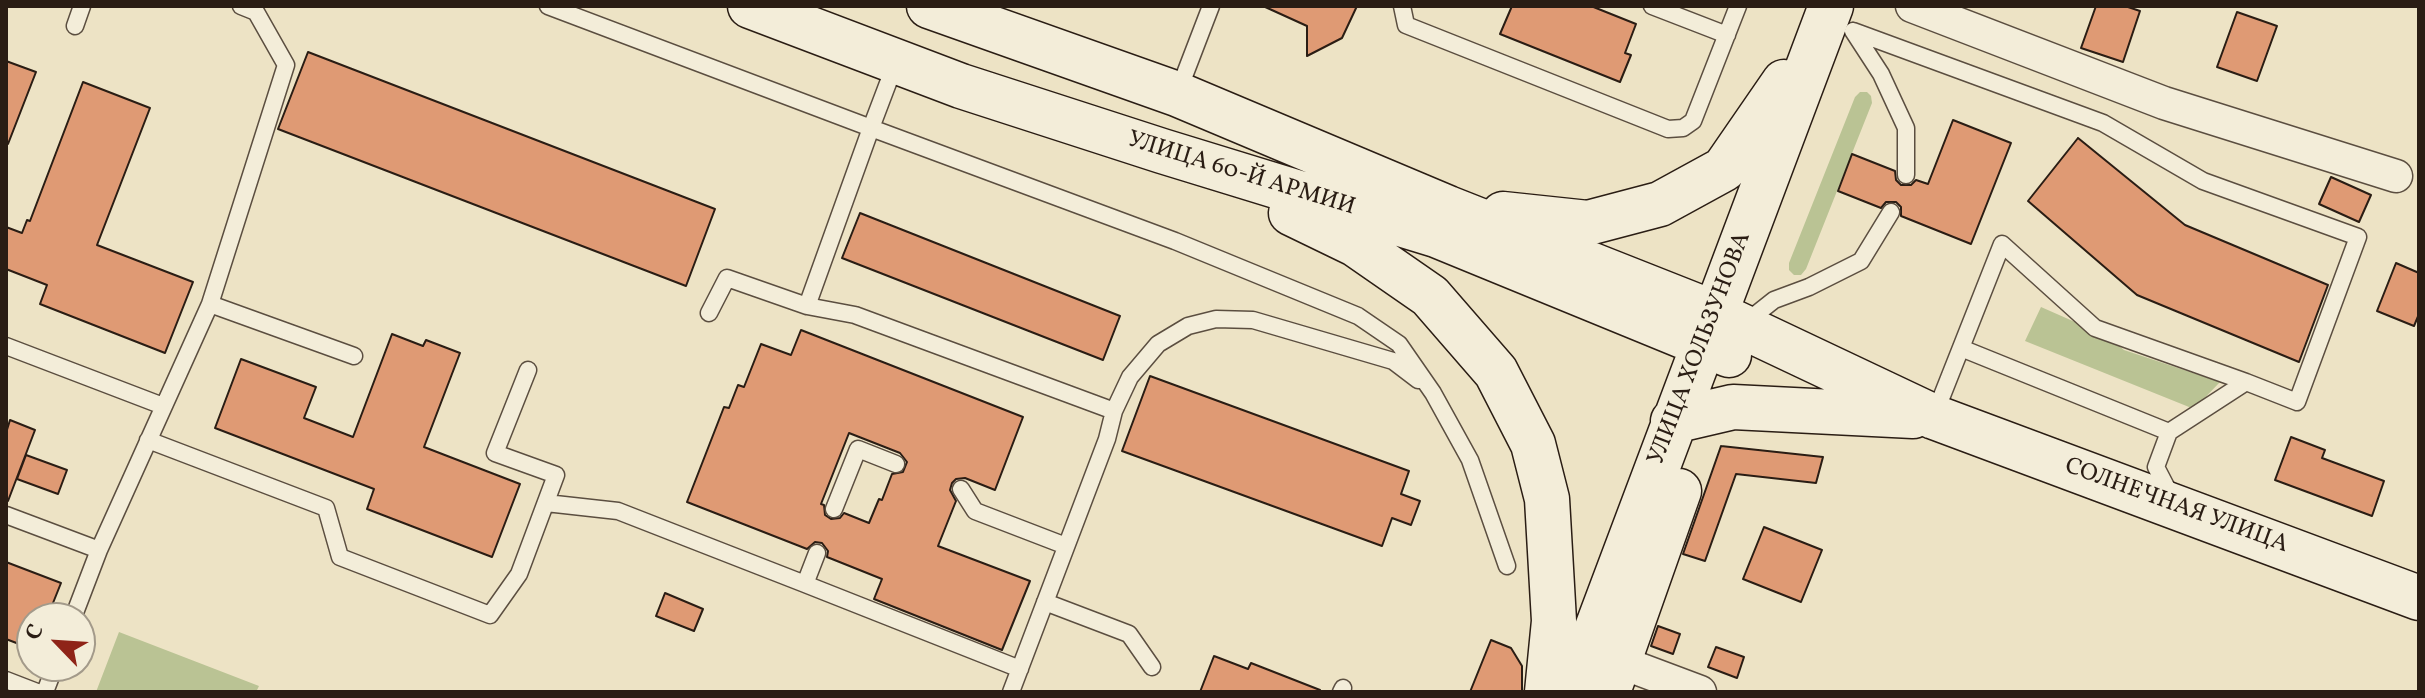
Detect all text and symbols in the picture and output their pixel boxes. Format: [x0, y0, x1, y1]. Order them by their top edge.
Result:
street label: УЛИЦА 60-Й АРМИИ [1124, 127, 1358, 223]
street label: УЛИЦА ХОЛЬЗУНОВА [1643, 229, 1759, 469]
street label: СОЛНЕЧНАЯ УЛИЦА [2060, 453, 2292, 561]
north arrow [16, 602, 96, 682]
text: С [19, 620, 53, 645]

